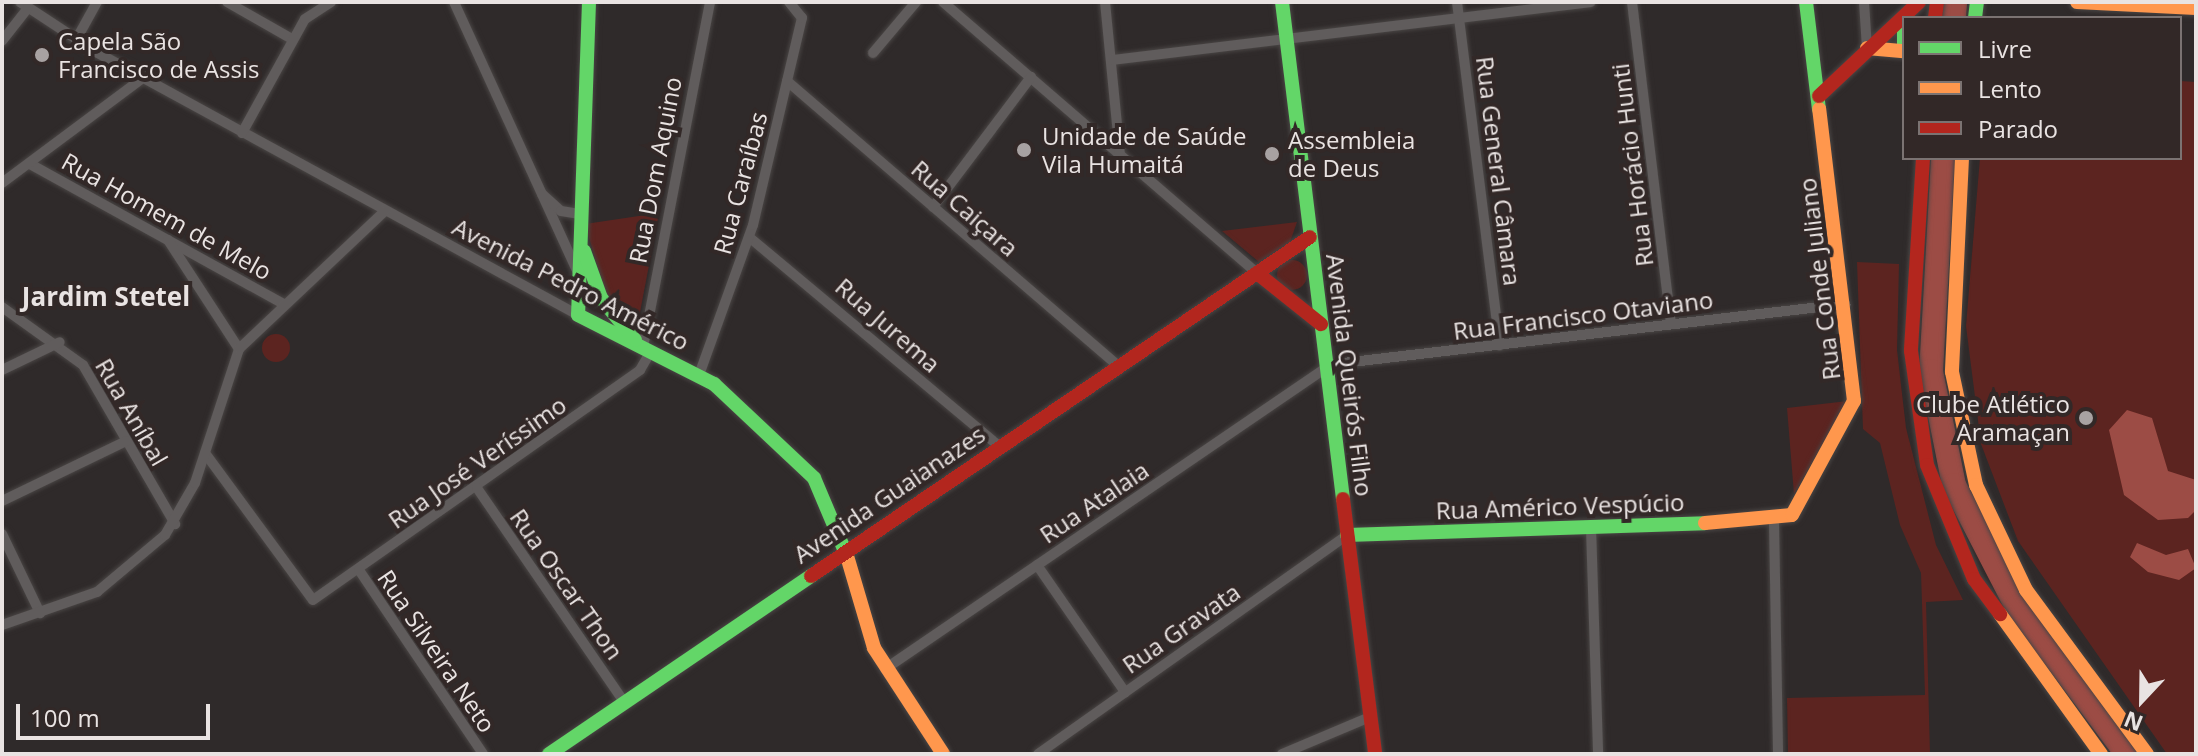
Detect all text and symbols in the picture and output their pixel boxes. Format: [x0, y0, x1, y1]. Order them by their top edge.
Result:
legend [1902, 16, 2182, 160]
place label: Capela São Francisco de Assis [58, 27, 259, 83]
text: Livre [1978, 32, 2032, 65]
marker: Capela São Francisco de Assis [33, 46, 51, 64]
street label: Rua General Câmara [1471, 55, 1527, 287]
street label: Rua Horácio Hunti [1605, 62, 1659, 268]
text: Lento [1978, 72, 2042, 105]
street label: Rua Dom Aquino [623, 74, 687, 266]
street label: Rua Caraíbas [707, 109, 773, 257]
text: Parado [1978, 112, 2058, 145]
place label: Unidade de Saúde Vila Humaitá [1042, 122, 1246, 178]
place label: Assembleia de Deus [1288, 126, 1415, 182]
marker: Unidade de Saúde Vila Humaitá [1013, 139, 1035, 161]
marker: Assembleia de Deus [1263, 145, 1281, 163]
street label: Rua Homem de Melo [57, 146, 277, 286]
street label: Rua Caiçara [906, 154, 1024, 262]
street label: Rua Conde Juliano [1792, 176, 1846, 382]
street label: Avenida Pedro Américo [448, 212, 694, 356]
street label: Avenida Queirós Filho [1321, 252, 1379, 498]
street label: Rua Jurema [830, 272, 946, 378]
district label: Jardim Stetel [22, 281, 190, 313]
street label: Rua Francisco Otaviano [1451, 285, 1715, 345]
street label: Rua Aníbal [90, 353, 174, 471]
street label: Rua José Veríssimo [383, 390, 571, 534]
place label: Clube Atlético Aramaçan [1916, 390, 2070, 446]
marker: Clube Atlético Aramaçan [2077, 409, 2095, 427]
street label: Avenida Guaianazes [788, 419, 990, 569]
street label: Rua Atalaia [1034, 455, 1154, 549]
street label: Rua Américo Vespúcio [1435, 487, 1685, 525]
street label: Rua Oscar Thon [504, 503, 630, 665]
street label: Rua Silveira Neto [372, 564, 502, 738]
street label: Rua Gravata [1117, 577, 1245, 679]
north arrow [2102, 660, 2182, 740]
scale bar [20, 688, 214, 738]
text: 100 m [30, 701, 100, 734]
text: N [2119, 705, 2147, 740]

